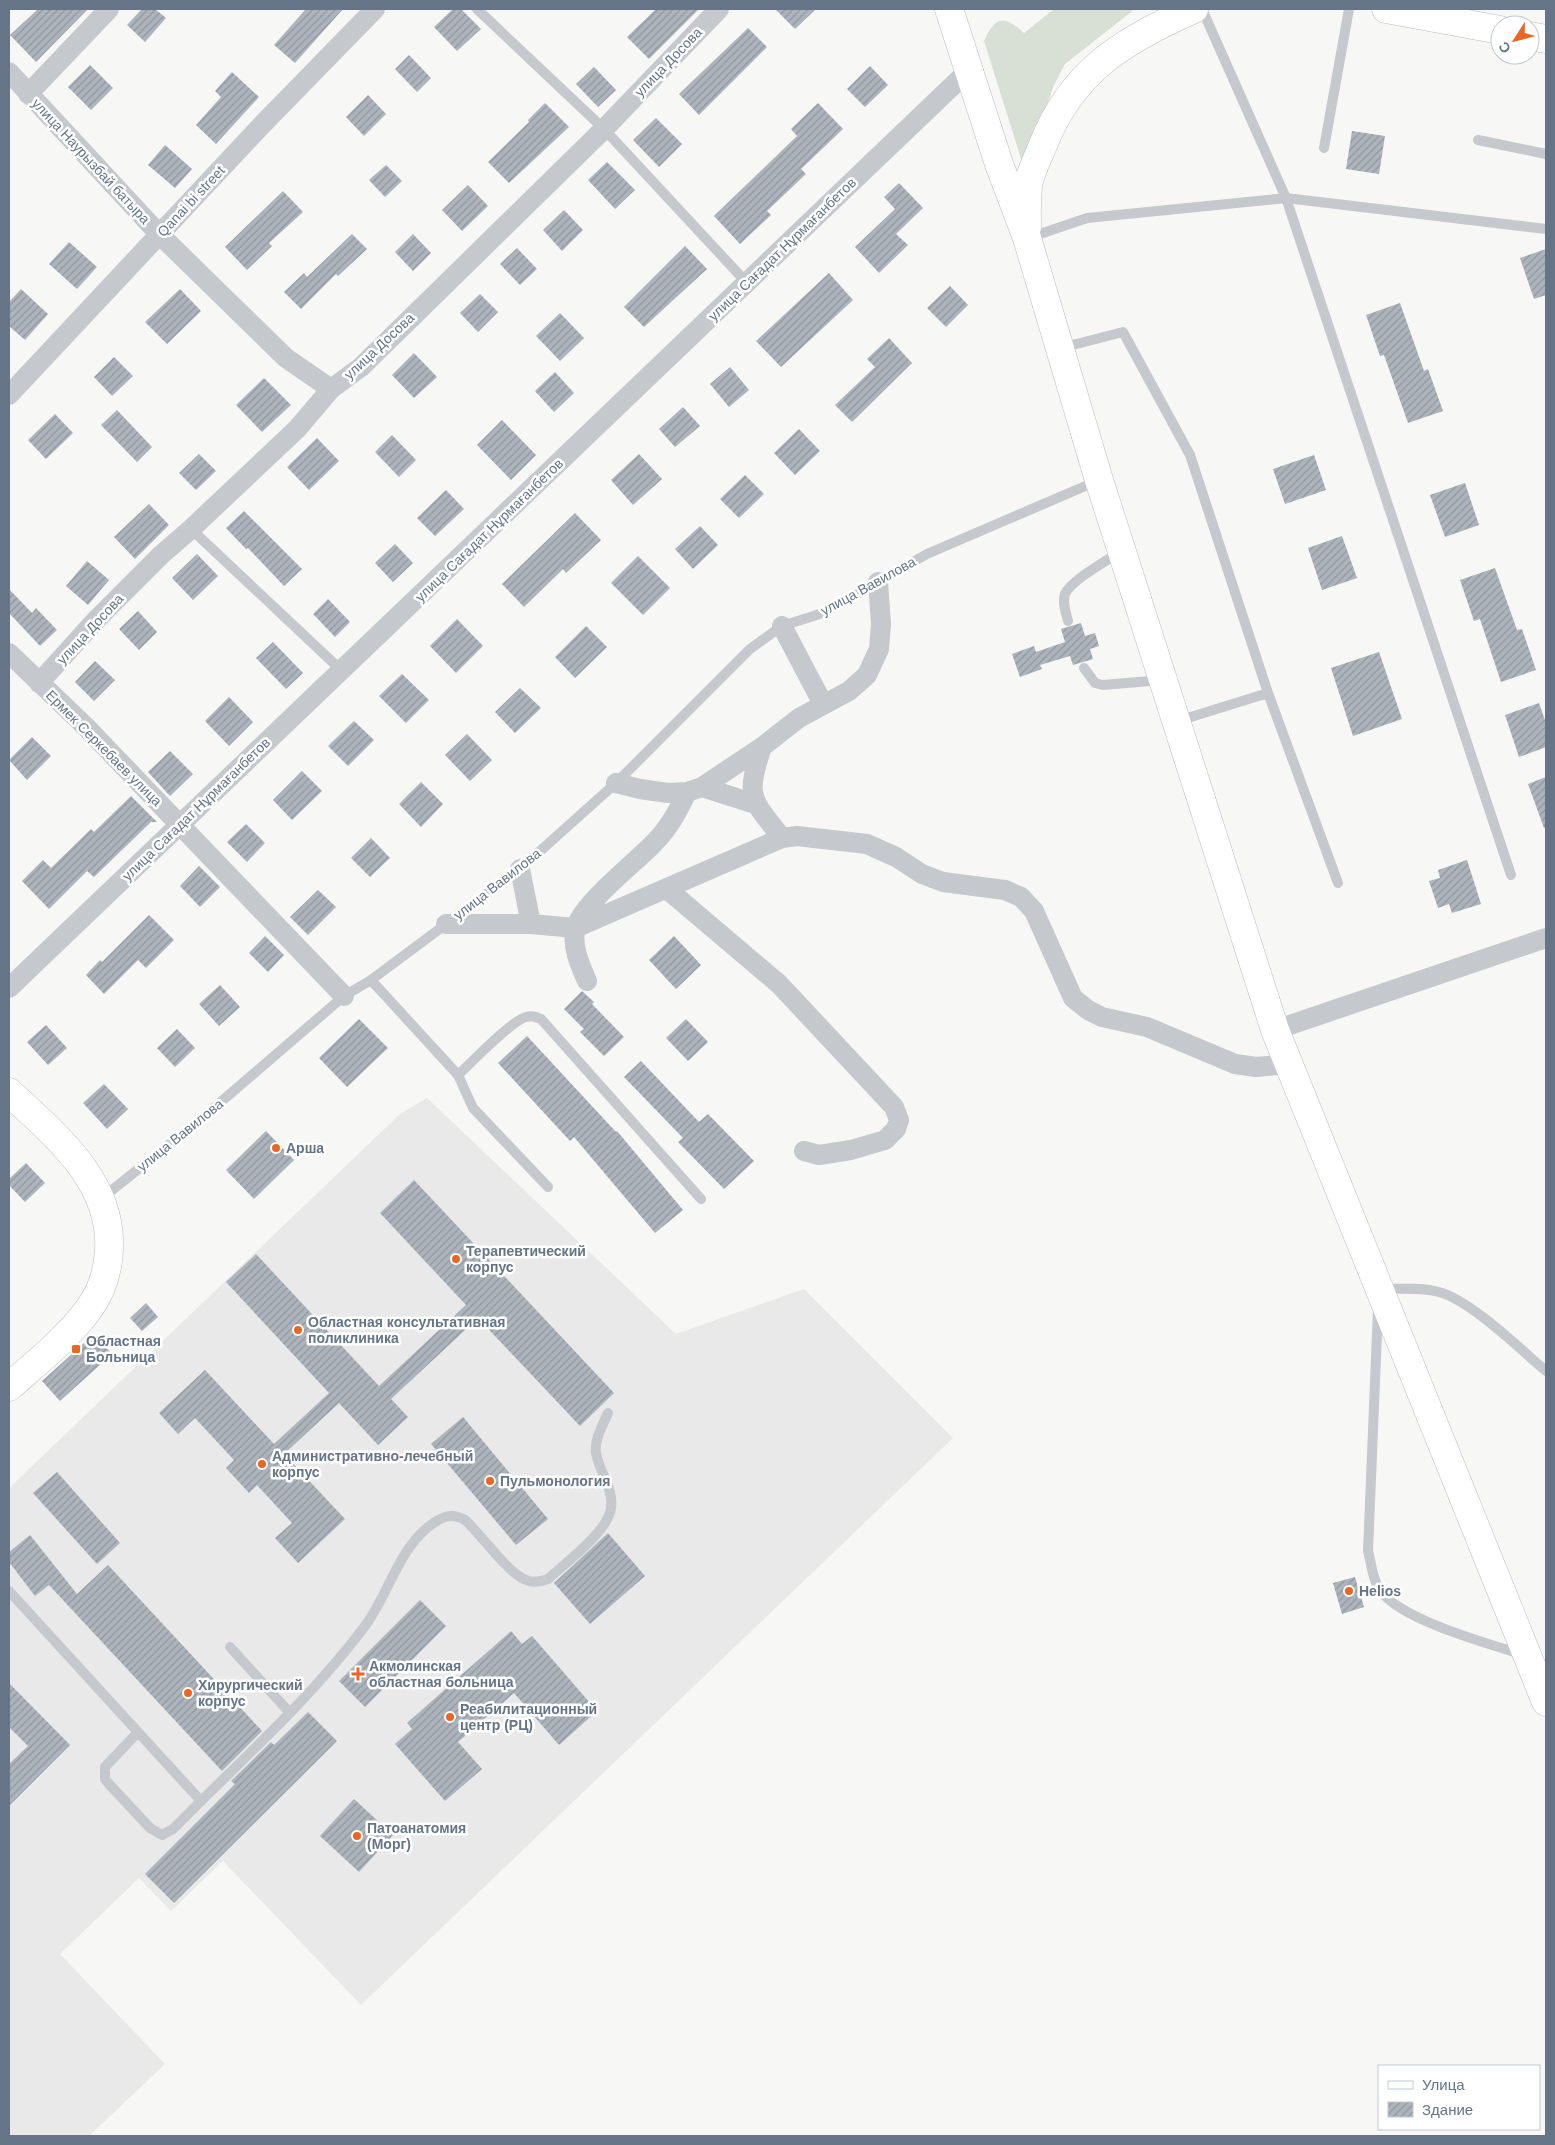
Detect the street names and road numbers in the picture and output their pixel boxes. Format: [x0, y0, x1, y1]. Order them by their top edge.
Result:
street label: улица Досова [631, 24, 705, 100]
street label: улица Наурызбай батыра [29, 95, 153, 227]
street label: Qanai bi street [154, 162, 228, 240]
street label: улица Сағадат Нұрмағанбетов [705, 174, 859, 324]
street label: улица Досова [341, 309, 417, 382]
street label: улица Сағадат Нұрмағанбетов [412, 455, 566, 605]
street label: улица Вавилова [818, 553, 918, 619]
street label: улица Досова [54, 591, 127, 667]
street label: Ермек Серкебаев улица [43, 687, 165, 809]
street label: улица Сағадат Нұрмағанбетов [119, 734, 273, 884]
street label: улица Вавилова [450, 845, 544, 923]
street label: улица Вавилова [134, 1095, 226, 1175]

